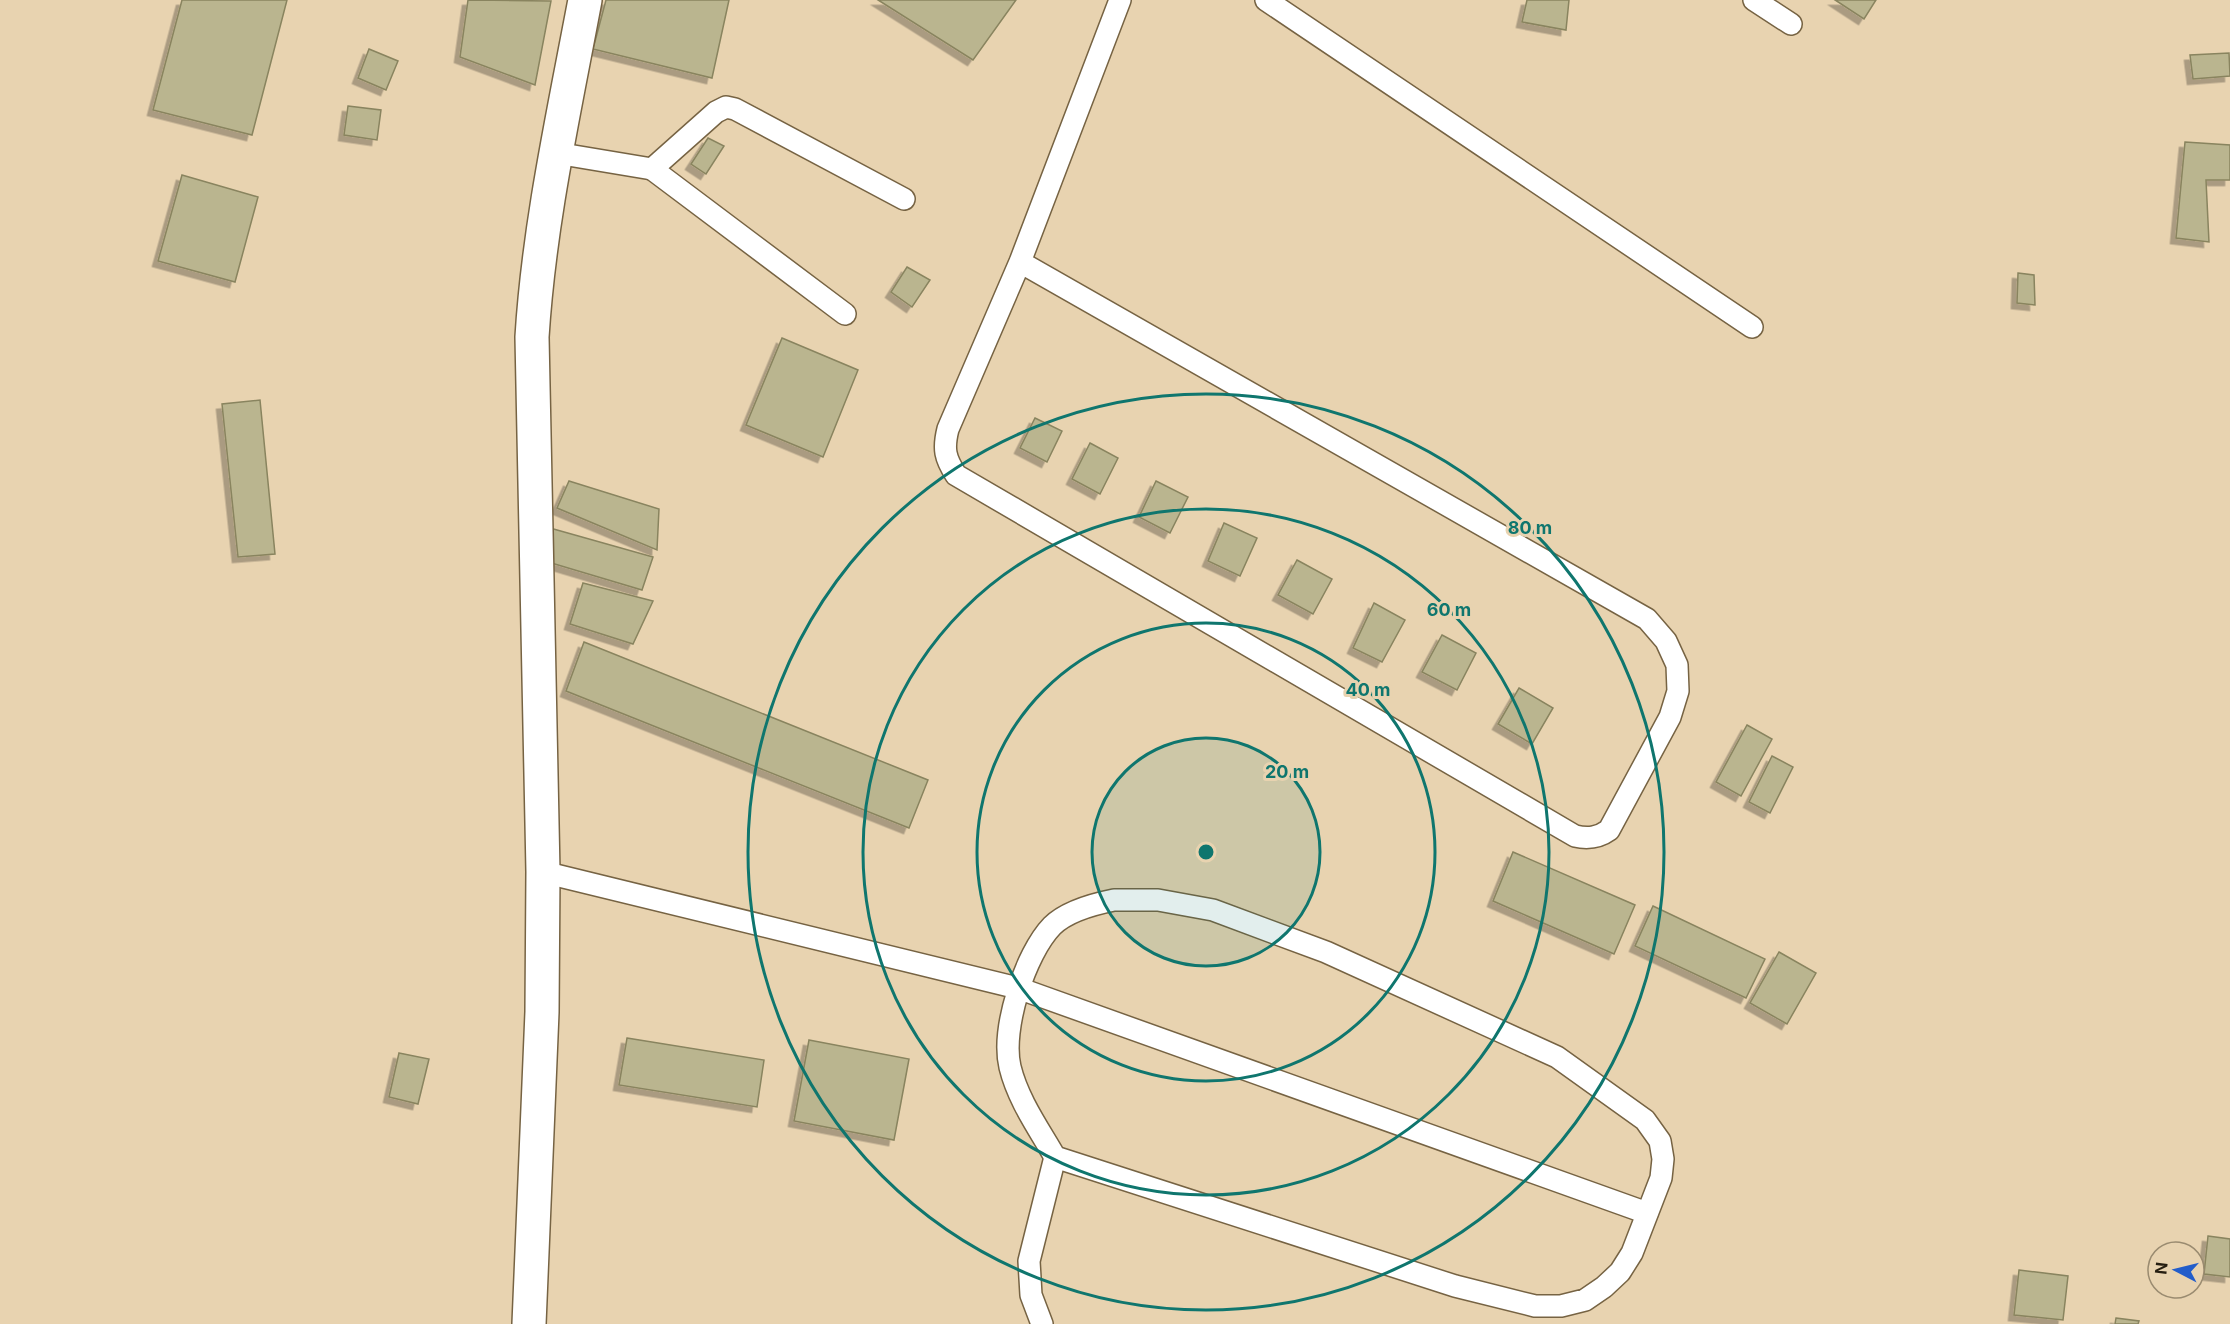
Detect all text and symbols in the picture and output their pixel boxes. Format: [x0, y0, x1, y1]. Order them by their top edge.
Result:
text: 80 m [1508, 517, 1552, 538]
text: 60 m [1427, 599, 1471, 620]
text: 40 m [1346, 679, 1391, 700]
text: 20 m [1265, 761, 1309, 782]
centre of rings [1196, 842, 1216, 862]
north arrow [2146, 1240, 2206, 1300]
text: N [2150, 1261, 2172, 1275]

